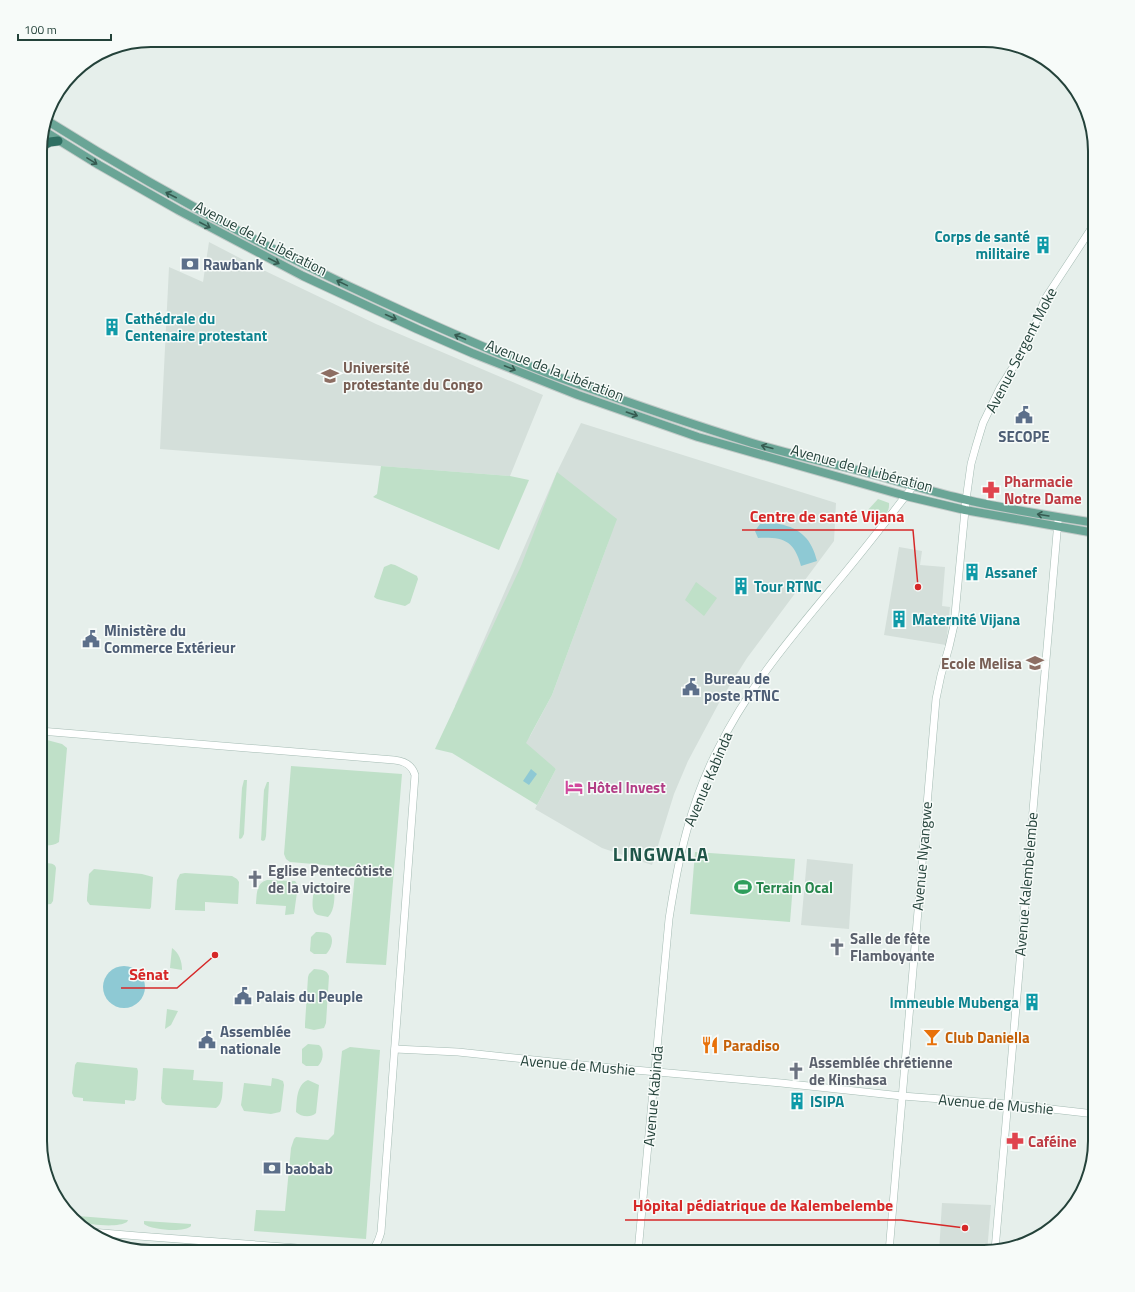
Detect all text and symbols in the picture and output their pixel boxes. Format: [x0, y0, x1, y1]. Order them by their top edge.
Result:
scale bar [18, 16, 111, 42]
text: 100 m [24, 20, 57, 39]
one-way arrow [86, 157, 97, 165]
one-way arrow [166, 190, 178, 198]
street label: Avenue de la Libération [191, 195, 331, 281]
one-way arrow [199, 221, 211, 229]
place label: Corps de santé militaire [935, 225, 1030, 265]
building icon: Corps de santé militaire [1033, 235, 1053, 255]
place label: Rawbank [203, 253, 264, 276]
bank icon: Rawbank [180, 254, 200, 274]
one-way arrow [267, 258, 279, 265]
one-way arrow [336, 279, 348, 286]
street label: Avenue Sergent Moke [979, 283, 1063, 417]
place label: Cathédrale du Centenaire protestant [125, 307, 268, 347]
one-way arrow [384, 314, 396, 322]
building icon: Cathédrale du Centenaire protestant [102, 317, 122, 337]
one-way arrow [455, 333, 467, 340]
street label: Avenue de la Libération [483, 333, 627, 407]
place label: Université protestante du Congo [343, 356, 483, 396]
one-way arrow [504, 365, 516, 373]
school or university icon: Université protestante du Congo [320, 366, 340, 386]
public building icon: SECOPE [1014, 405, 1034, 425]
one-way arrow [626, 410, 638, 418]
place label: SECOPE [998, 425, 1050, 448]
street label: Avenue de la Libération [788, 438, 936, 498]
one-way arrow [761, 442, 774, 450]
place label: Pharmacie Notre Dame [1004, 470, 1082, 510]
pharmacy icon: Pharmacie Notre Dame [981, 480, 1001, 500]
callout: Centre de santé Vijana [742, 502, 913, 530]
text: Centre de santé Vijana [750, 504, 904, 528]
one-way arrow [1037, 510, 1050, 518]
place label: Assanef [985, 561, 1038, 584]
building icon: Assanef [962, 562, 982, 582]
place label: Tour RTNC [754, 575, 822, 598]
building icon: Tour RTNC [731, 576, 751, 596]
place label: Maternité Vijana [912, 608, 1021, 631]
building icon: Maternité Vijana [889, 609, 909, 629]
place label: Ministère du Commerce Extérieur [104, 619, 236, 659]
public building icon: Ministère du Commerce Extérieur [81, 629, 101, 649]
place label: Ecole Melisa [941, 652, 1022, 675]
school or university icon: Ecole Melisa [1025, 653, 1045, 673]
place label: Bureau de poste RTNC [704, 667, 779, 707]
public building icon: Bureau de poste RTNC [681, 677, 701, 697]
street label: Avenue Kabinda [678, 728, 738, 830]
place label: Hôtel Invest [587, 776, 666, 799]
hotel icon: Hôtel Invest [564, 777, 584, 797]
street label: Avenue Nyangwe [906, 800, 938, 912]
street label: Avenue Kalembelembe [1008, 811, 1044, 957]
district label: LINGWALA [613, 839, 709, 868]
place label: Eglise Pentecôtiste de la victoire [268, 859, 392, 899]
church icon: Eglise Pentecôtiste de la victoire [245, 869, 265, 889]
place label: Terrain Ocal [756, 876, 833, 899]
sports icon: Terrain Ocal [733, 877, 753, 897]
place label: Salle de fête Flamboyante [850, 927, 935, 967]
church icon: Salle de fête Flamboyante [827, 937, 847, 957]
callout: Sénat [121, 960, 177, 988]
text: Sénat [129, 962, 169, 986]
place label: Palais du Peuple [256, 985, 363, 1008]
public building icon: Palais du Peuple [233, 986, 253, 1006]
place label: Immeuble Mubenga [889, 991, 1019, 1014]
building icon: Immeuble Mubenga [1022, 992, 1042, 1012]
place label: Assemblée nationale [220, 1020, 291, 1060]
place label: Club Daniella [945, 1026, 1030, 1049]
bar icon: Club Daniella [922, 1027, 942, 1047]
public building icon: Assemblée nationale [197, 1030, 217, 1050]
place label: Paradiso [723, 1034, 780, 1057]
restaurant icon: Paradiso [700, 1035, 720, 1055]
street label: Avenue Kabinda [637, 1044, 669, 1147]
street label: Avenue de Mushie [519, 1049, 637, 1081]
place label: Assemblée chrétienne de Kinshasa [809, 1051, 953, 1091]
church icon: Assemblée chrétienne de Kinshasa [786, 1061, 806, 1081]
street label: Avenue de Mushie [937, 1088, 1055, 1120]
place label: ISIPA [810, 1090, 844, 1113]
building icon: ISIPA [787, 1091, 807, 1111]
place label: Caféine [1028, 1130, 1077, 1153]
pharmacy icon: Caféine [1005, 1131, 1025, 1151]
place label: baobab [285, 1157, 333, 1180]
bank icon: baobab [262, 1158, 282, 1178]
callout: Hôpital pédiatrique de Kalembelembe [625, 1192, 901, 1220]
text: Hôpital pédiatrique de Kalembelembe [633, 1193, 893, 1217]

